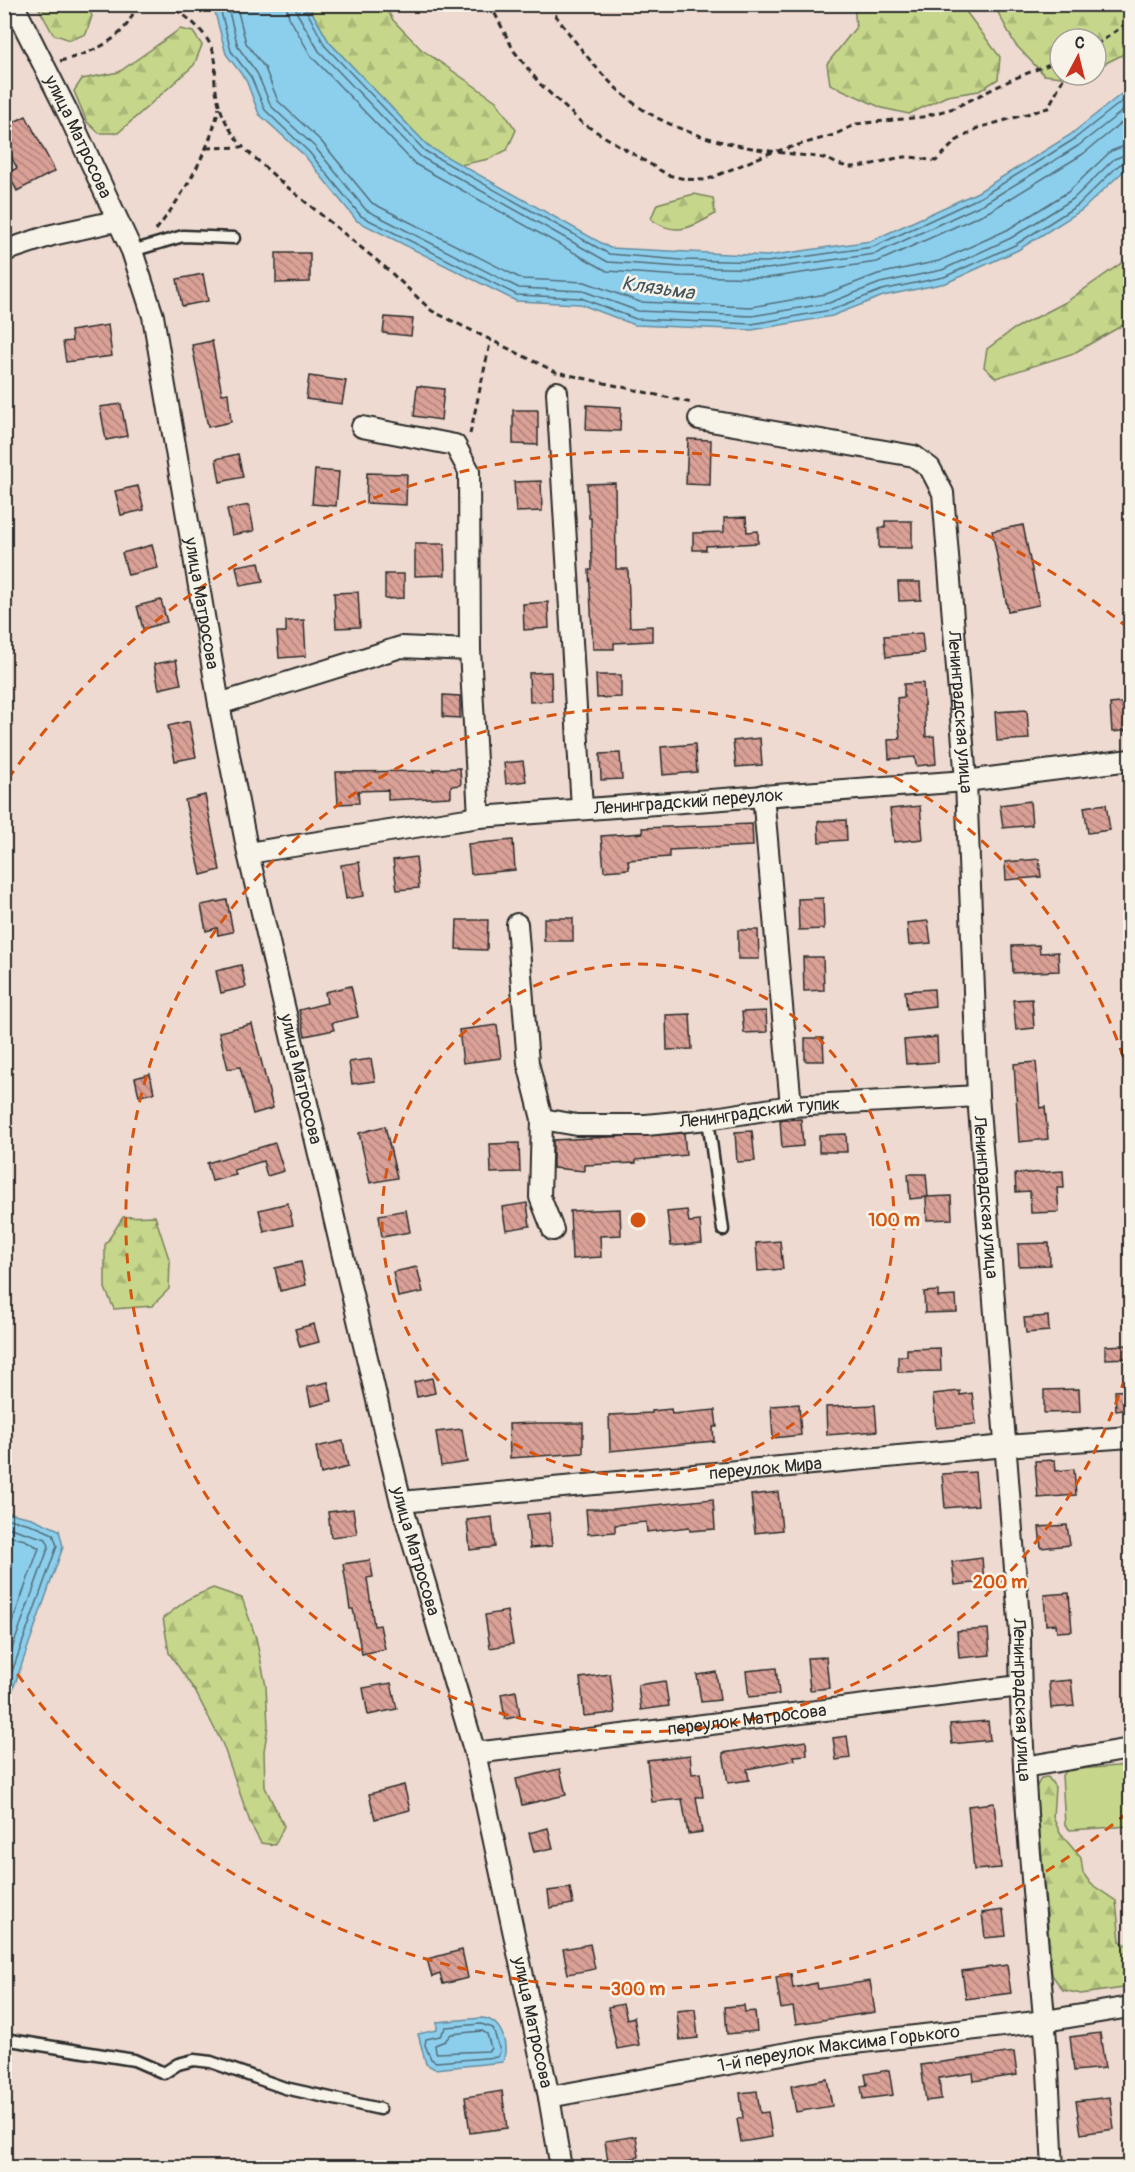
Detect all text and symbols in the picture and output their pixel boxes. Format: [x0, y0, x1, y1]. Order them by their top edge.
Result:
north arrow [1048, 27, 1108, 87]
text: С [1074, 33, 1086, 54]
street label: улица Матросова [39, 71, 117, 202]
water label: Клязьма [620, 271, 697, 306]
street label: улица Матросова [179, 535, 224, 671]
street label: Ленинградская улица [942, 629, 978, 794]
street label: Ленинградский переулок [592, 783, 784, 820]
street label: улица Матросова [275, 1010, 328, 1146]
street label: Ленинградский тупик [677, 1092, 841, 1133]
street label: Ленинградская улица [968, 1114, 1004, 1280]
text: 100 m [868, 1209, 920, 1232]
centre of rings [628, 1210, 648, 1230]
street label: переулок Мира [708, 1452, 823, 1485]
street label: улица Матросова [386, 1483, 445, 1618]
text: 200 m [973, 1571, 1027, 1594]
street label: Ленинградская улица [1007, 1616, 1036, 1782]
street label: переулок Матросова [666, 1698, 828, 1741]
street label: улица Матросова [507, 1954, 558, 2090]
text: 300 m [611, 1978, 665, 2001]
street label: 1-й переулок Максима Горького [716, 2019, 961, 2077]

